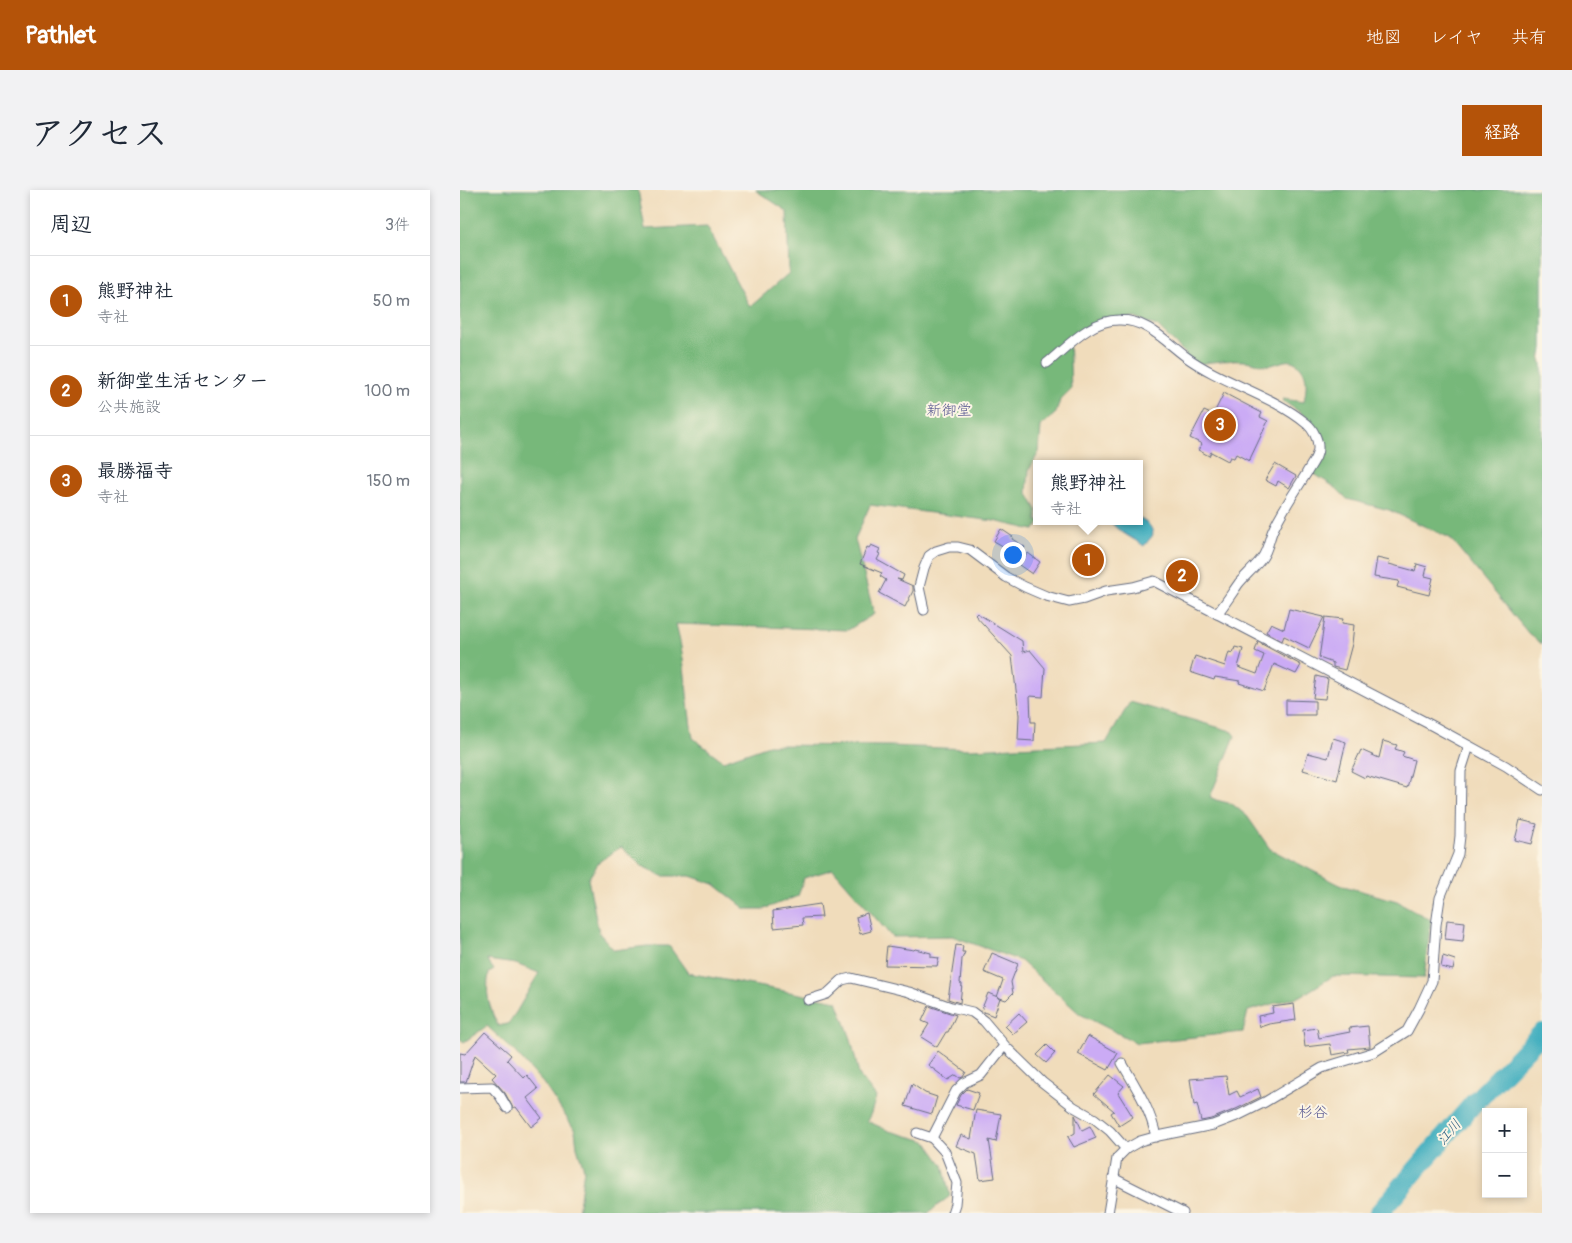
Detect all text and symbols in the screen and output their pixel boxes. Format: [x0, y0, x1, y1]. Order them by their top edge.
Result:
text: Pathlet [25, 21, 96, 50]
text: 地図 [1366, 26, 1402, 49]
text: レイヤ [1430, 26, 1483, 49]
text: 共有 [1511, 26, 1547, 49]
button: 経路 [1462, 105, 1542, 156]
text: アクセス [30, 112, 168, 156]
text: 周辺 [50, 211, 92, 238]
text: 3件 [385, 215, 410, 235]
text: 熊野神社 [97, 279, 173, 303]
text: 1 [63, 291, 69, 311]
text: 50 m [373, 291, 410, 311]
text: 寺社 [97, 307, 129, 327]
text: 新御堂生活センター [97, 369, 268, 393]
text: 2 [62, 381, 70, 401]
text: 100 m [364, 381, 410, 401]
text: 公共施設 [97, 397, 161, 417]
district label: 新御堂 [926, 401, 972, 420]
pin: 3 [1204, 406, 1236, 444]
text: 最勝福寺 [97, 459, 173, 483]
popup [1033, 460, 1143, 525]
text: 3 [62, 471, 70, 491]
text: 150 m [366, 471, 410, 491]
text: 熊野神社 [1050, 471, 1126, 495]
text: 寺社 [97, 487, 129, 507]
text: 寺社 [1050, 499, 1082, 519]
pin: 1 [1072, 541, 1104, 579]
your location [1000, 542, 1026, 568]
pin: 2 [1166, 557, 1198, 595]
district label: 杉谷 [1298, 1103, 1328, 1122]
map controls [1482, 1108, 1527, 1198]
button: + [1482, 1108, 1527, 1153]
water label: 江川 [1433, 1116, 1465, 1148]
button: − [1482, 1153, 1527, 1198]

